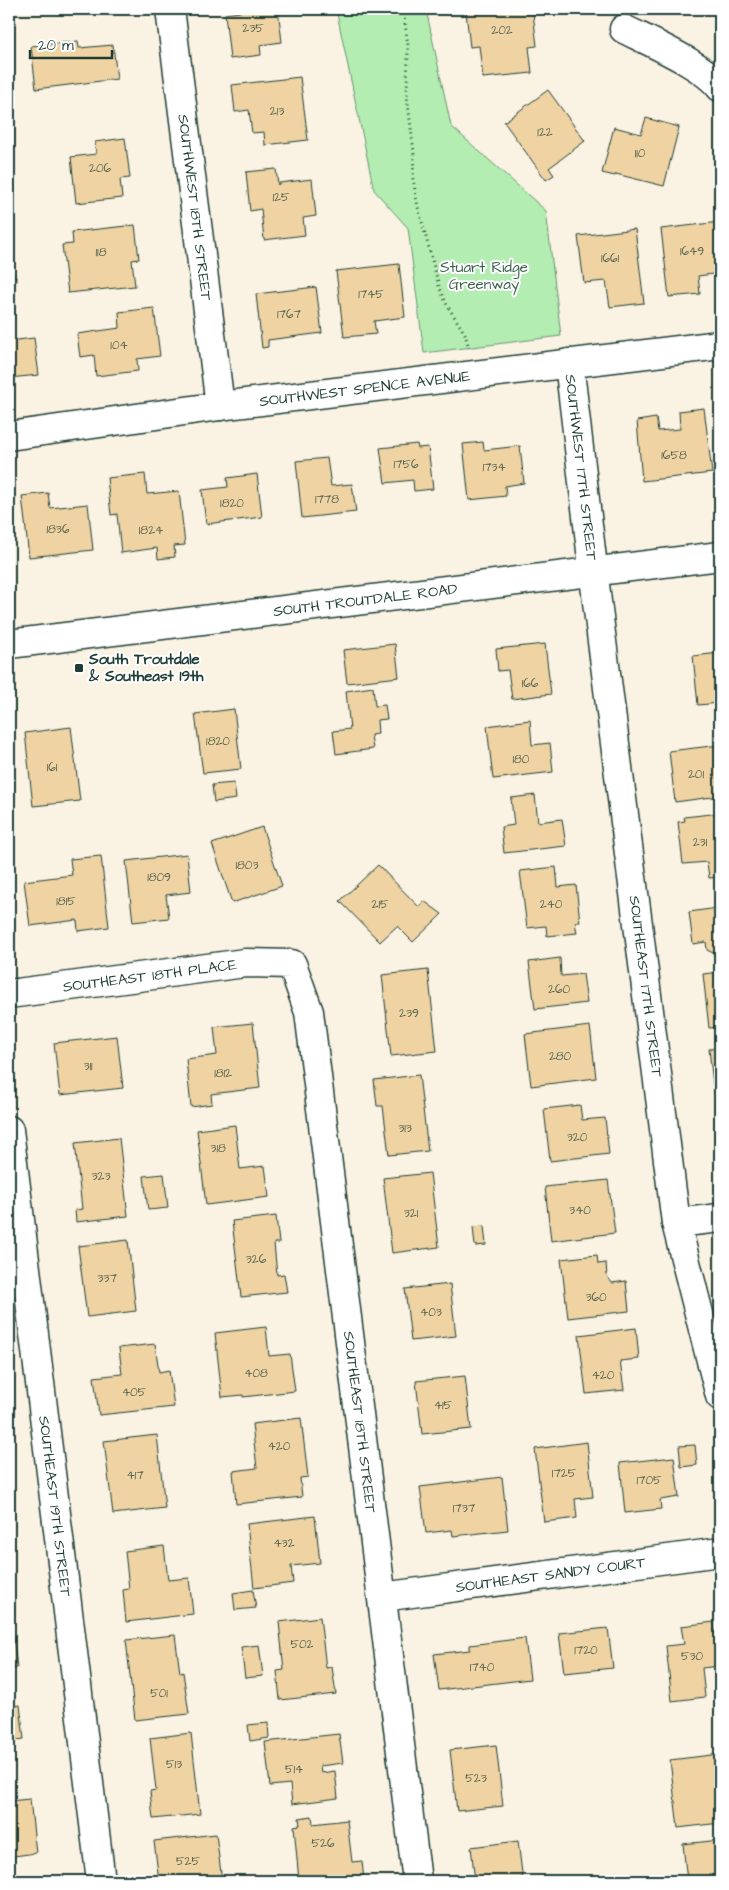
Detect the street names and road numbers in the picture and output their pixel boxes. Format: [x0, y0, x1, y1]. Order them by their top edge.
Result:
street label: SOUTHWEST 18TH STREET [173, 113, 217, 302]
street label: SOUTHWEST SPENCE AVENUE [258, 365, 472, 412]
street label: SOUTHWEST 17TH STREET [560, 373, 603, 562]
street label: SOUTH TROUTDALE ROAD [272, 578, 459, 622]
street label: SOUTHEAST 17TH STREET [624, 894, 668, 1079]
street label: SOUTHEAST 18TH PLACE [62, 954, 238, 997]
street label: SOUTHEAST 18TH STREET [338, 1330, 382, 1515]
street label: SOUTHEAST 19TH STREET [34, 1415, 77, 1598]
street label: SOUTHEAST SANDY COURT [454, 1551, 648, 1598]

